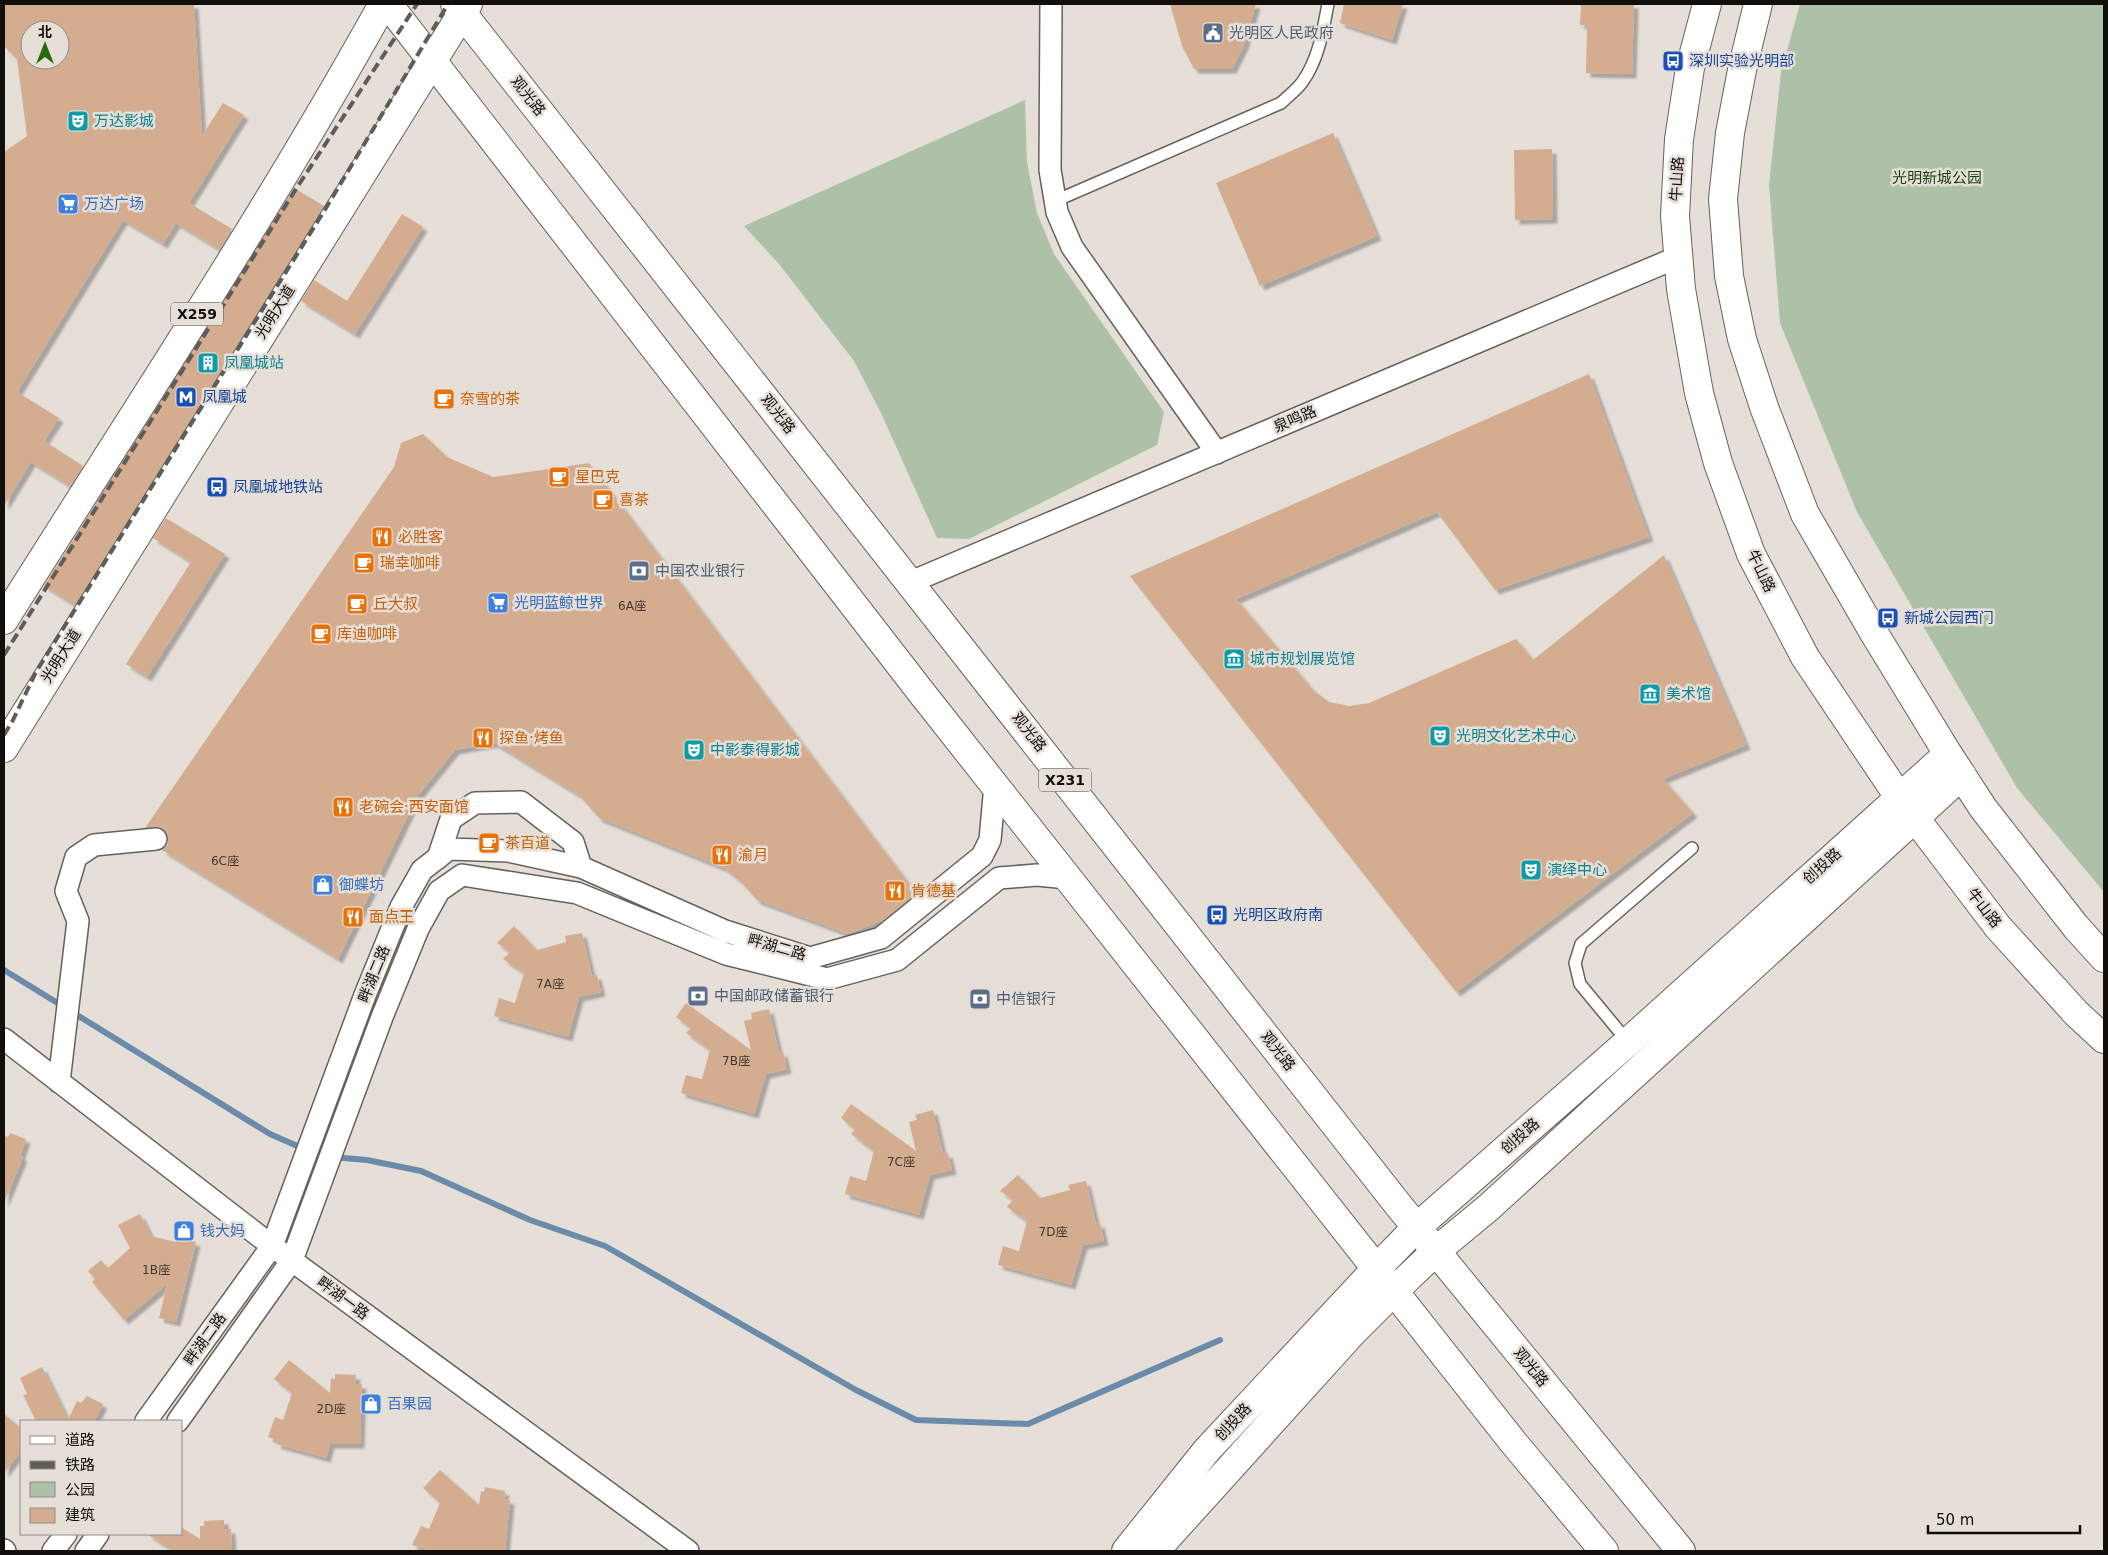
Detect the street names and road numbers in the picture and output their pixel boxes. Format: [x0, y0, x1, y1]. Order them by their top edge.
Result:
street label: 观光路 [507, 73, 549, 119]
street label: 牛山路 [1667, 156, 1687, 202]
street label: 光明大道 [251, 282, 299, 342]
road number: X259 [171, 302, 223, 326]
street label: 观光路 [757, 391, 799, 437]
street label: 泉鸣路 [1271, 402, 1319, 436]
street label: 牛山路 [1743, 547, 1779, 595]
street label: 光明大道 [37, 626, 85, 686]
street label: 观光路 [1008, 709, 1050, 755]
road number: X231 [1039, 768, 1091, 792]
street label: 创投路 [1799, 844, 1845, 888]
street label: 牛山路 [1963, 885, 2005, 931]
street label: 畔湖二路 [746, 930, 808, 964]
street label: 畔湖二路 [354, 943, 394, 1005]
street label: 观光路 [1257, 1028, 1299, 1074]
street label: 创投路 [1497, 1114, 1543, 1158]
street label: 畔湖一路 [314, 1273, 372, 1323]
street label: 畔湖二路 [180, 1309, 230, 1369]
street label: 观光路 [1510, 1344, 1552, 1390]
street label: 创投路 [1211, 1399, 1255, 1445]

